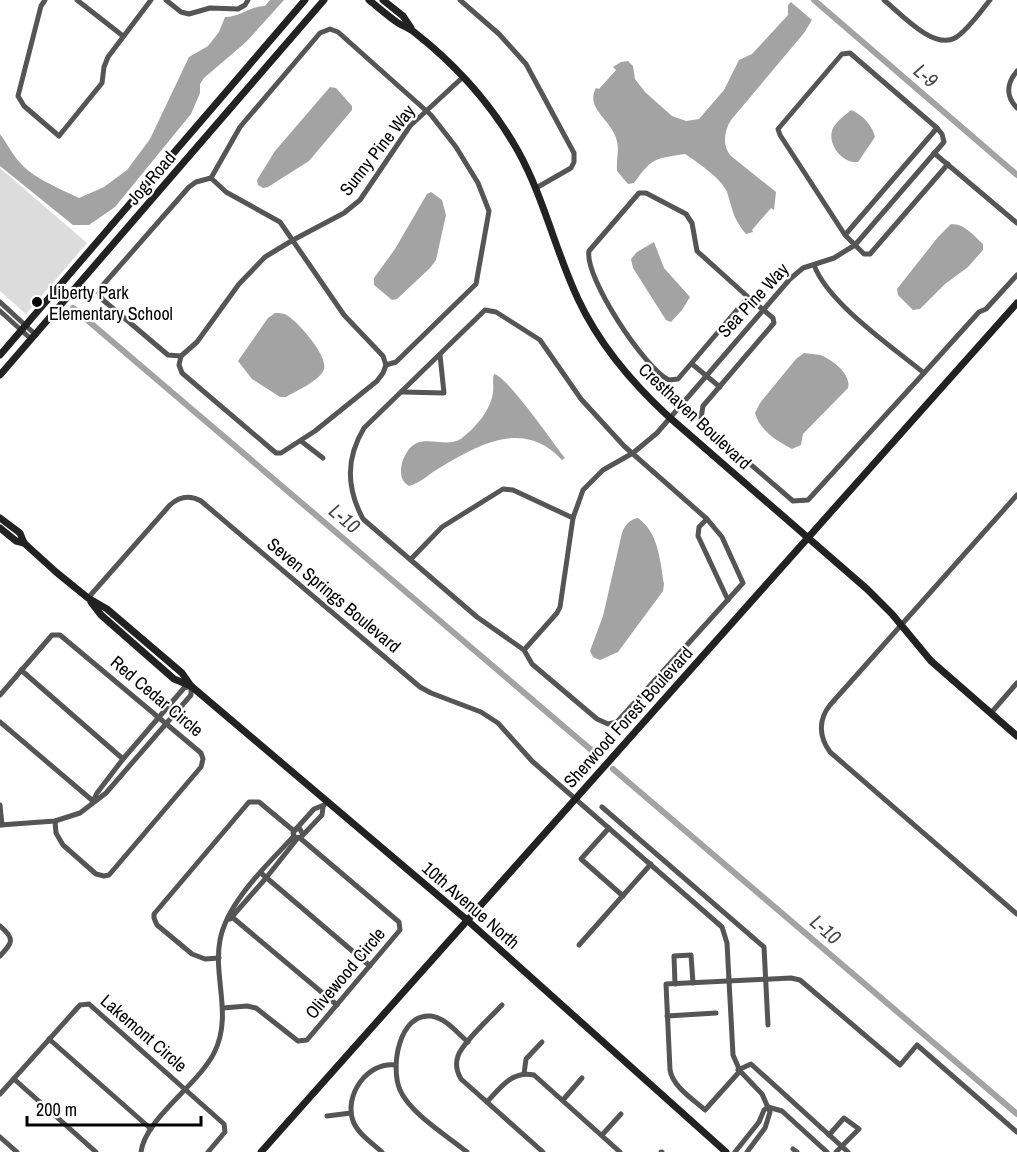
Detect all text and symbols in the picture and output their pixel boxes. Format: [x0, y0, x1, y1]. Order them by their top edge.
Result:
water label: L-9 [908, 57, 944, 93]
street label: Sunny Pine Way [333, 99, 421, 201]
street label: Jog Road [121, 146, 181, 210]
street label: Sea Pine Way [712, 257, 795, 343]
place label: Liberty Park Elementary School [49, 280, 173, 326]
marker: Liberty Park Elementary School [30, 295, 44, 309]
street label: Cresthaven Boulevard [633, 357, 757, 475]
water label: L-10 [324, 497, 366, 539]
street label: Seven Springs Boulevard [262, 532, 406, 658]
street label: Sherwood Forest Boulevard [558, 641, 698, 793]
street label: Red Cedar Circle [105, 650, 209, 742]
street label: 10th Avenue North [417, 856, 525, 954]
water label: L-10 [805, 908, 847, 950]
street label: Olivewood Circle [299, 922, 391, 1024]
street label: Lakemont Circle [95, 988, 193, 1078]
scale bar [27, 1089, 201, 1127]
text: 200 m [36, 1097, 77, 1122]

